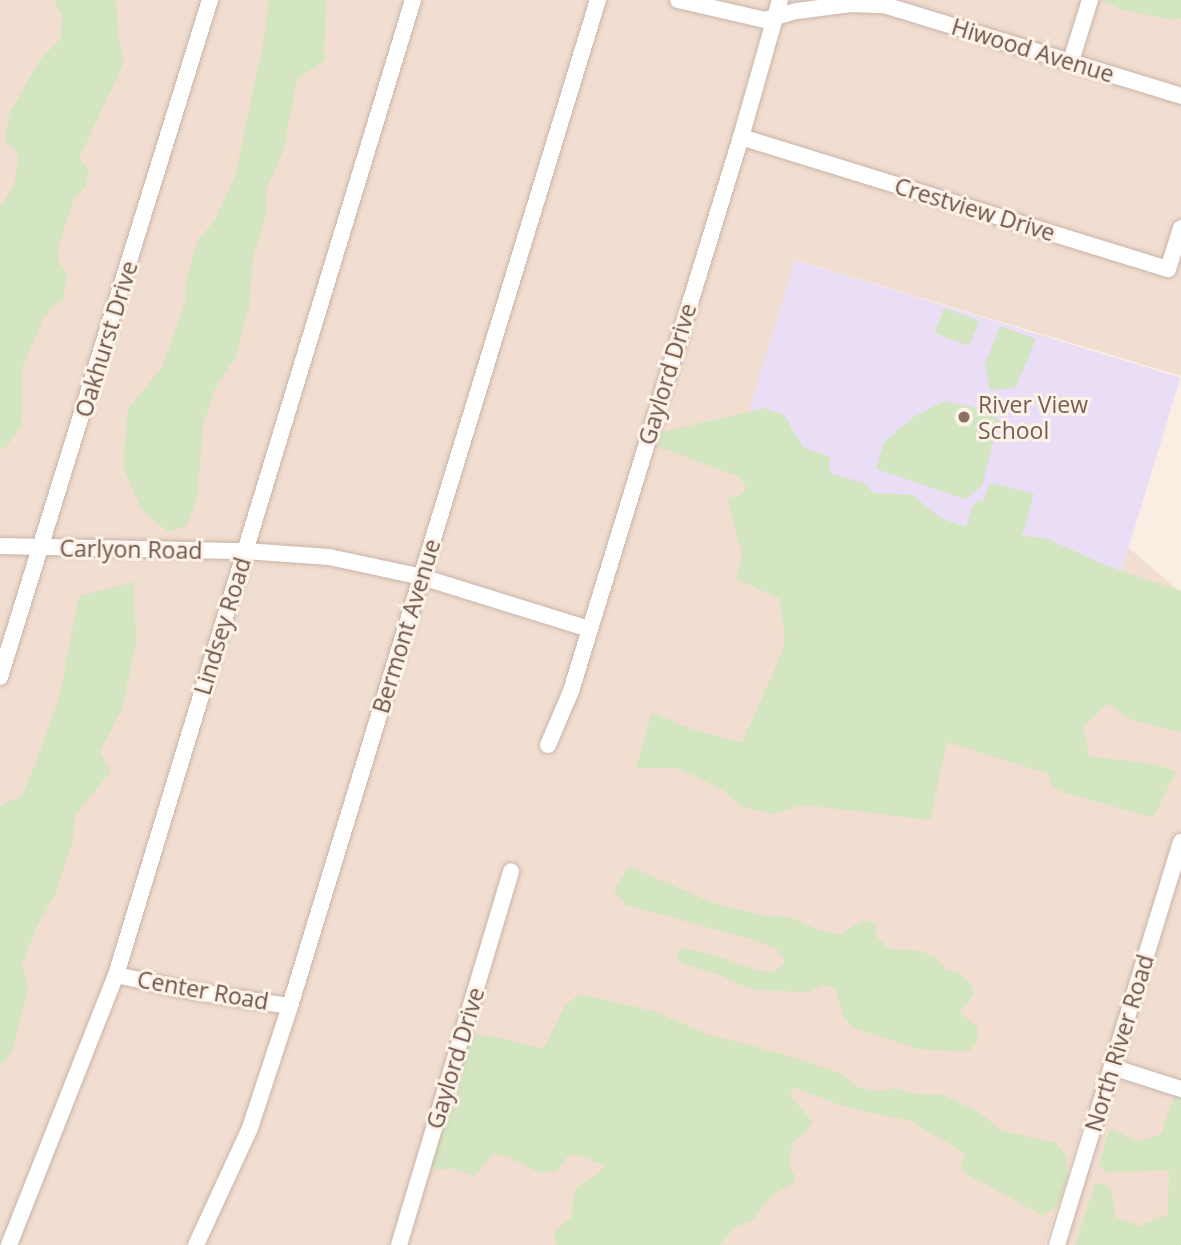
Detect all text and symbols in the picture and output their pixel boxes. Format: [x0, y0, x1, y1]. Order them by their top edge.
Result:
street label: Hiwood Avenue [948, 12, 1118, 88]
street label: Crestview Drive [891, 171, 1059, 247]
street label: Oakhurst Drive [69, 258, 143, 420]
street label: Gaylord Drive [632, 300, 702, 448]
place label: River View School [978, 390, 1088, 444]
marker: River View School [956, 409, 972, 425]
street label: Carlyon Road [59, 534, 203, 564]
street label: Bermont Avenue [366, 536, 446, 716]
street label: Lindsey Road [188, 554, 256, 698]
street label: North River Road [1079, 951, 1159, 1135]
street label: Center Road [135, 965, 271, 1015]
street label: Gaylord Drive [420, 984, 490, 1132]

